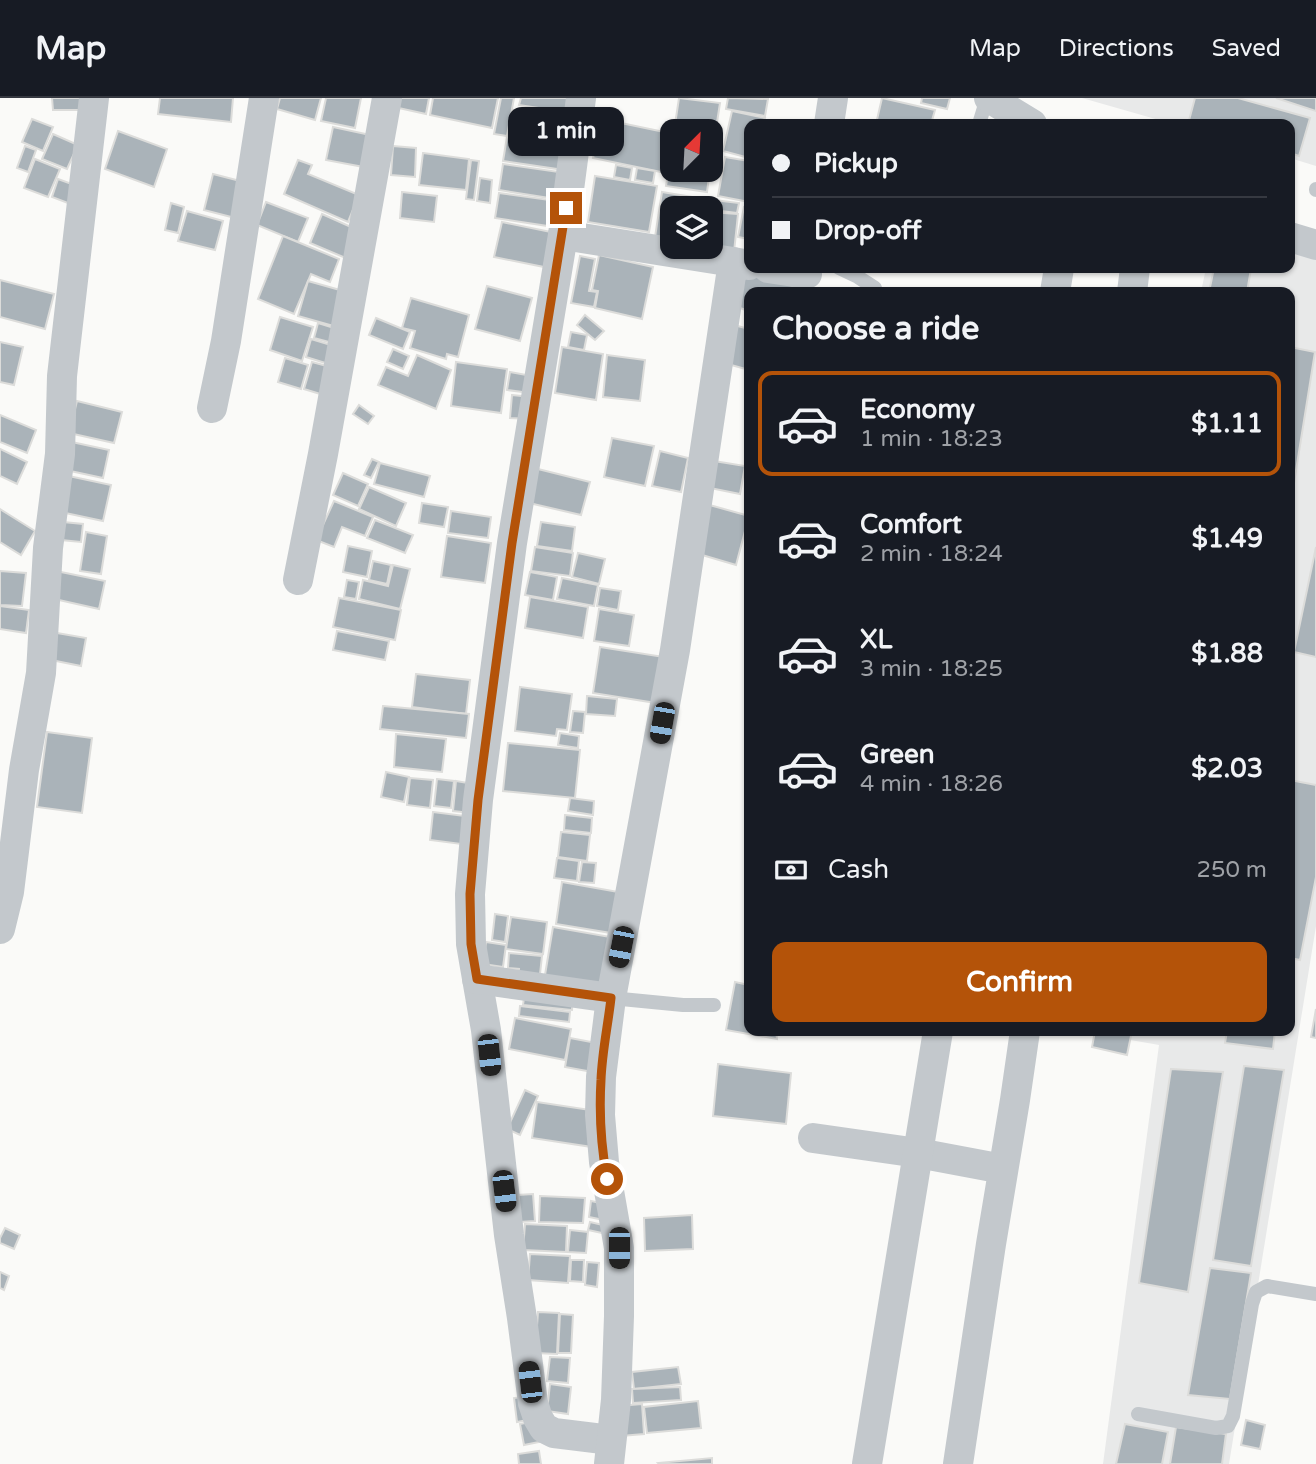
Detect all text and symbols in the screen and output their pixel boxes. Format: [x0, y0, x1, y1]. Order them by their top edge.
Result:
text: Map [35, 29, 106, 68]
text: Map [969, 34, 1021, 63]
text: Directions [1059, 34, 1174, 63]
text: Saved [1212, 34, 1281, 63]
callout: 1 min [508, 106, 624, 155]
text: 1 min [535, 117, 597, 145]
north arrow [660, 119, 723, 182]
map controls [660, 119, 723, 259]
text: Pickup [814, 148, 898, 179]
route end [550, 192, 582, 224]
button: layers [660, 196, 723, 259]
text: Drop-off [814, 215, 921, 246]
text: Choose a ride [772, 310, 979, 348]
icon: car [776, 392, 839, 455]
text: Economy [860, 394, 975, 425]
text: $1.11 [1191, 408, 1263, 439]
text: 1 min · 18:23 [860, 425, 1003, 453]
icon: car [776, 507, 839, 570]
text: Comfort [860, 509, 962, 540]
text: $1.49 [1192, 523, 1263, 554]
text: 2 min · 18:24 [860, 540, 1003, 568]
icon: car [776, 622, 839, 685]
text: XL [860, 624, 892, 655]
text: $1.88 [1191, 638, 1263, 669]
text: 3 min · 18:25 [860, 655, 1003, 683]
car [649, 700, 676, 746]
icon: car [776, 737, 839, 800]
text: Green [860, 739, 935, 770]
text: $2.03 [1191, 753, 1263, 784]
text: 4 min · 18:26 [860, 770, 1003, 798]
icon: cash [772, 851, 810, 889]
text: Cash [828, 854, 889, 885]
text: 250 m [1197, 856, 1267, 884]
car [607, 924, 636, 970]
button: Confirm [772, 942, 1267, 1022]
car [477, 1033, 502, 1077]
route start [591, 1163, 623, 1195]
car [492, 1169, 517, 1213]
car [609, 1227, 630, 1269]
car [518, 1360, 543, 1404]

